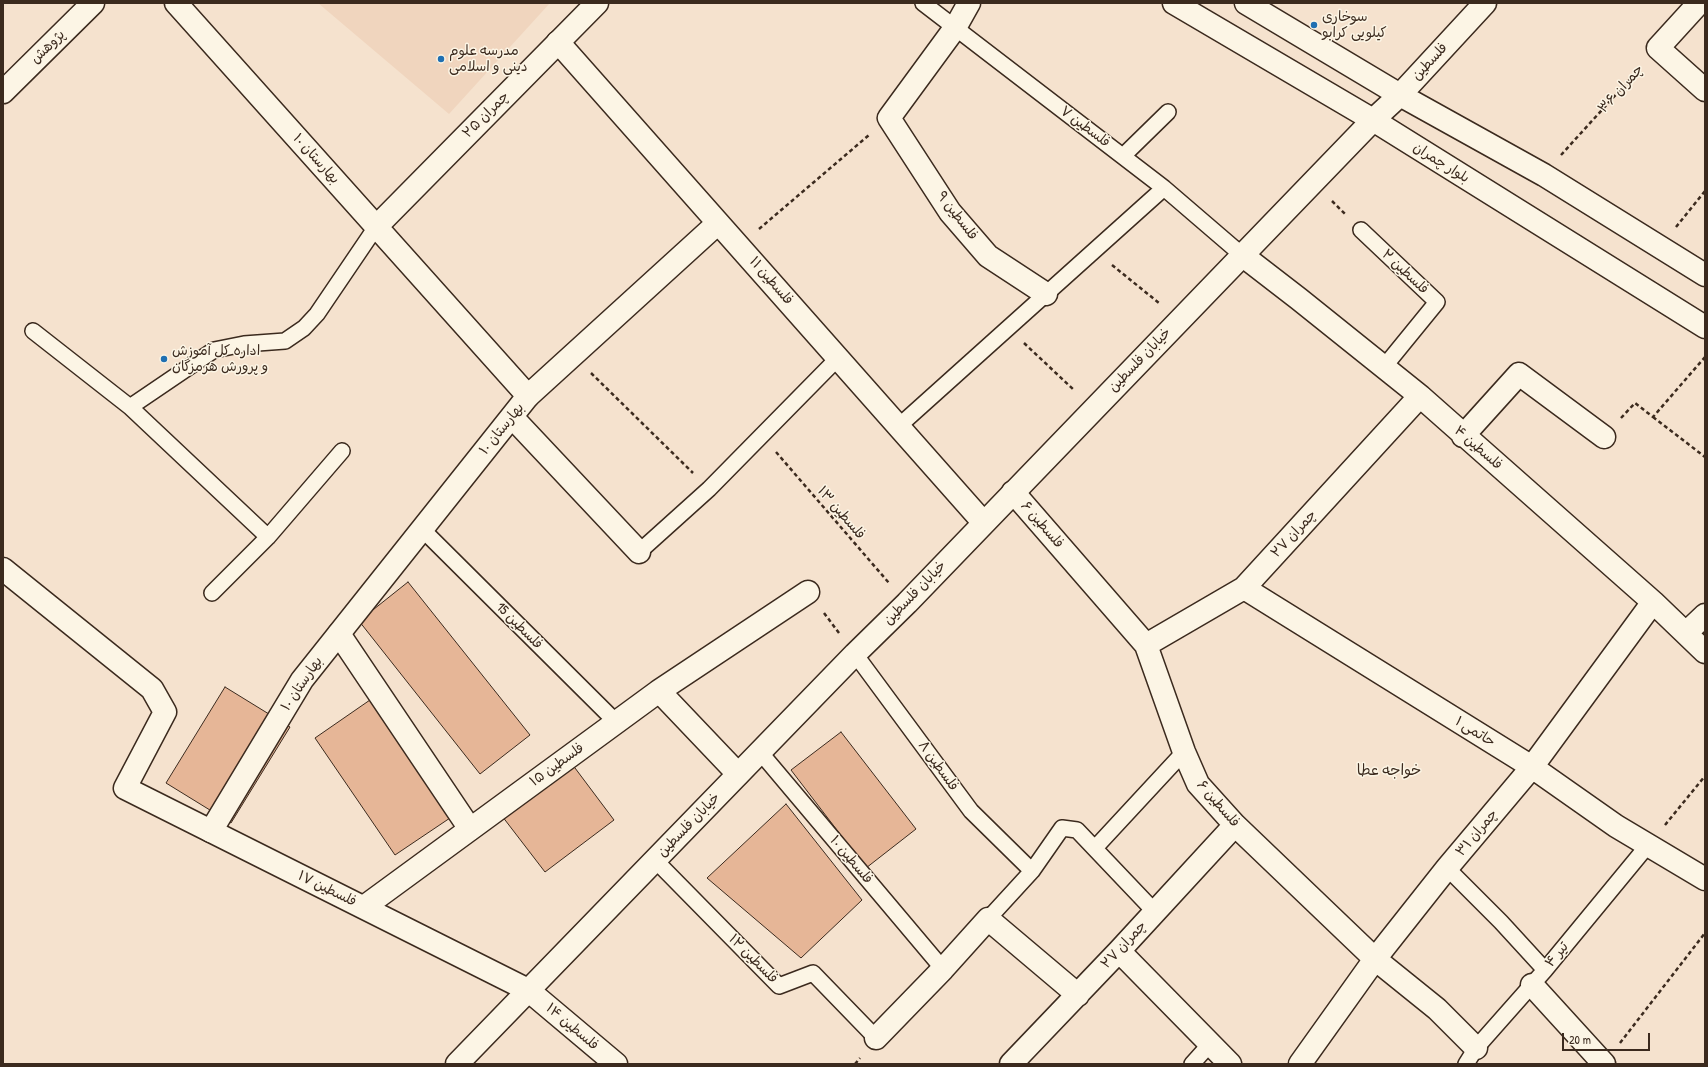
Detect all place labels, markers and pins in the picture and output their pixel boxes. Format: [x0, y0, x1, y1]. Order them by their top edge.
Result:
place label: سوخاری کیلویی کرابو [1322, 9, 1387, 42]
marker: سوخاری کیلویی کرابو [1309, 20, 1319, 30]
place label: مدرسه علوم دینی و اسلامی [449, 43, 527, 76]
marker: مدرسه علوم دینی و اسلامی [436, 54, 446, 64]
place label: اداره کل آموزش و پرورش هرمزگان [172, 343, 268, 376]
marker: اداره کل آموزش و پرورش هرمزگان [159, 354, 169, 364]

